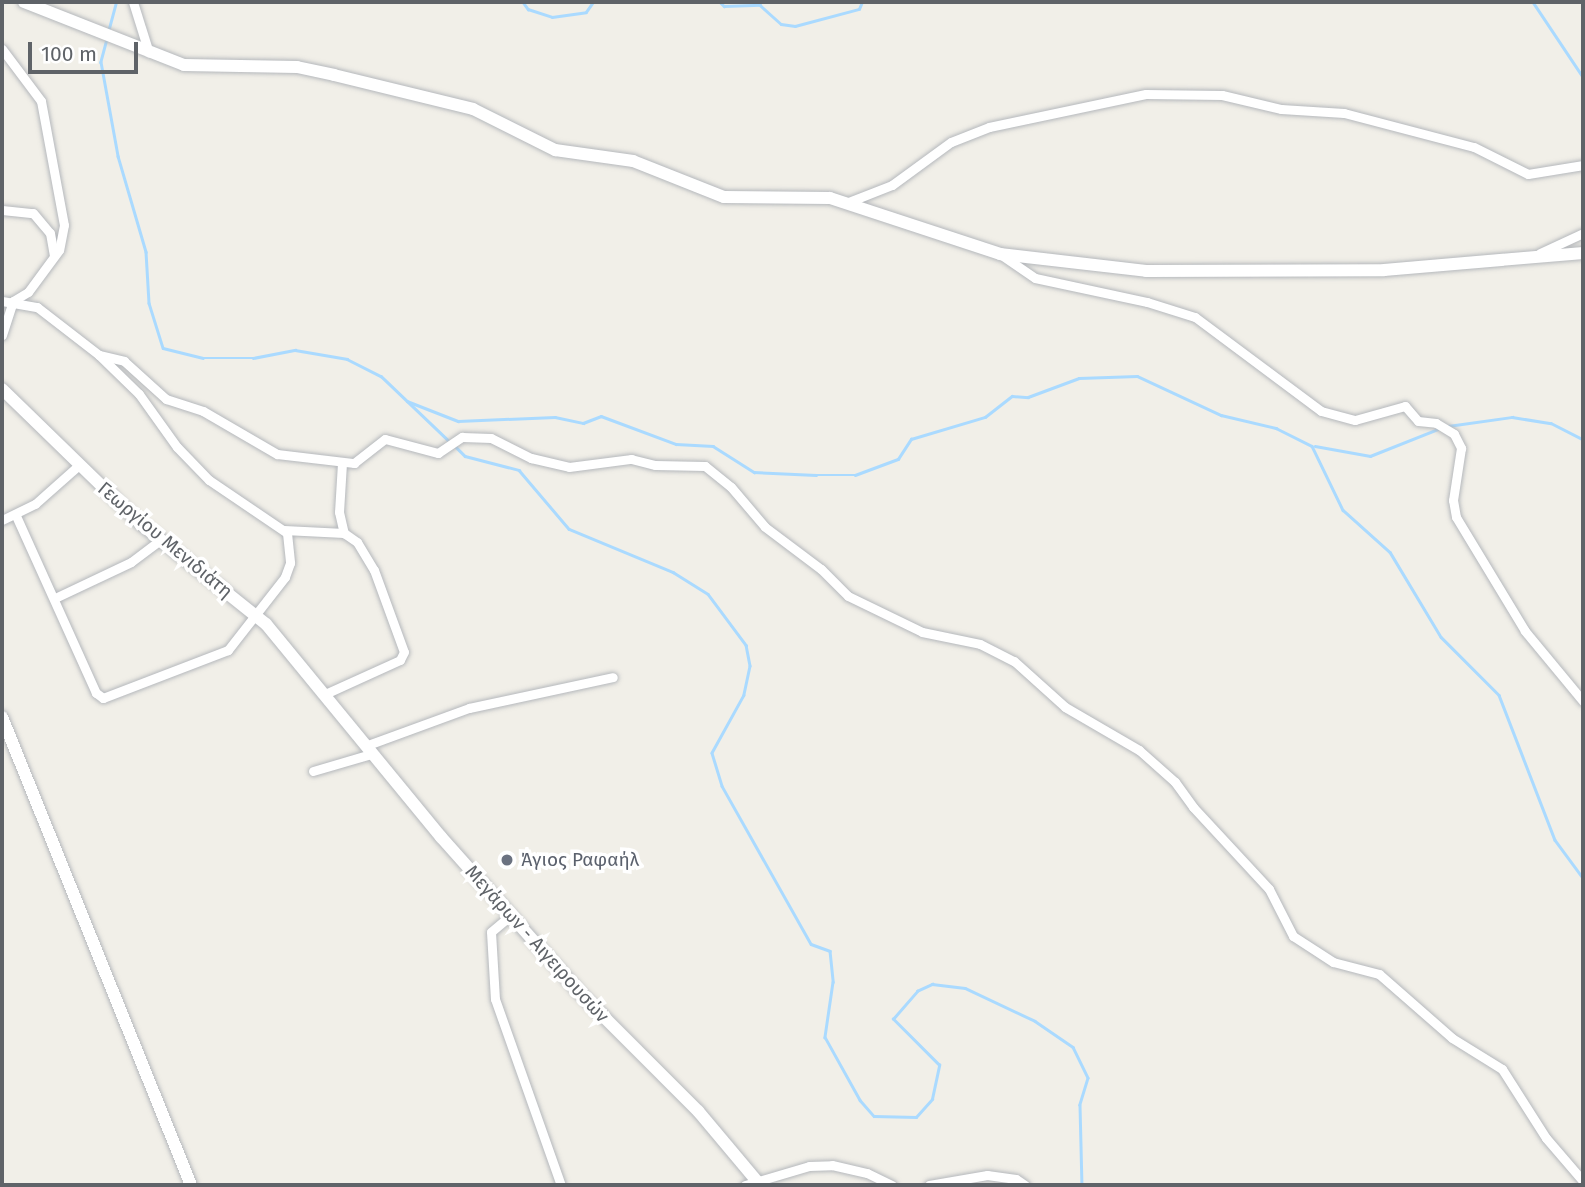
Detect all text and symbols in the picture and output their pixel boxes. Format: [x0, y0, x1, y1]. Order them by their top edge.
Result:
scale bar [32, 28, 142, 72]
text: 100 m [41, 41, 97, 67]
street label: Γεωργίου Μενιδιάτη [93, 477, 237, 603]
place label: Άγιος Ραφαήλ [521, 849, 639, 871]
marker: Άγιος Ραφαήλ [499, 852, 515, 868]
street label: Μεγάρων - Αιγειρουσών [460, 861, 614, 1027]

